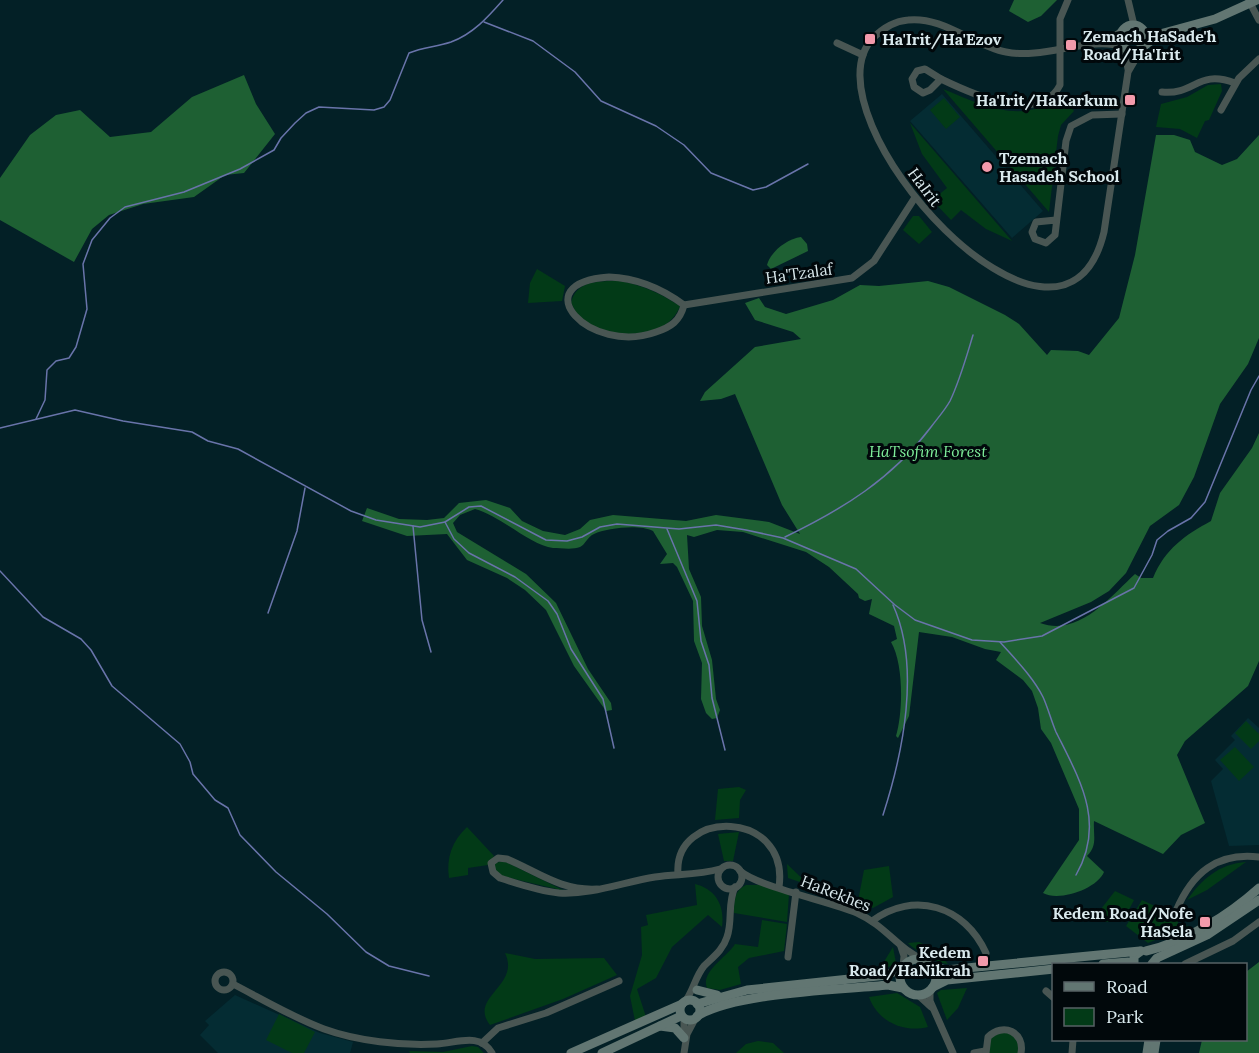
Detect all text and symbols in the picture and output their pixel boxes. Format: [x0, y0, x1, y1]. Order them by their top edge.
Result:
place label: Zemach HaSade'h Road/Ha'Irit [1083, 26, 1217, 65]
place label: Ha'Irit/Ha'Ezov [882, 29, 1002, 50]
marker: Ha'Irit/Ha'Ezov [863, 32, 877, 46]
marker: Zemach HaSade'h Road/Ha'Irit [1064, 38, 1078, 52]
place label: Ha'Irit/HaKarkum [976, 90, 1118, 111]
marker: Ha'Irit/HaKarkum [1123, 93, 1137, 107]
place label: Tzemach Hasadeh School [999, 148, 1119, 186]
marker: Tzemach Hasadeh School [980, 160, 994, 174]
street label: HaIrit [904, 164, 947, 211]
street label: Ha'Tzalaf [764, 258, 836, 288]
park label: HaTsofim Forest [869, 441, 987, 461]
street label: HaRekhes [798, 871, 874, 915]
place label: Kedem Road/Nofe HaSela [1052, 903, 1194, 941]
marker: Kedem Road/Nofe HaSela [1198, 915, 1212, 929]
place label: Kedem Road/HaNikrah [849, 942, 971, 981]
marker: Kedem Road/HaNikrah [976, 954, 990, 968]
legend [1052, 963, 1247, 1041]
text: Road [1106, 975, 1148, 998]
text: Park [1106, 1005, 1144, 1028]

